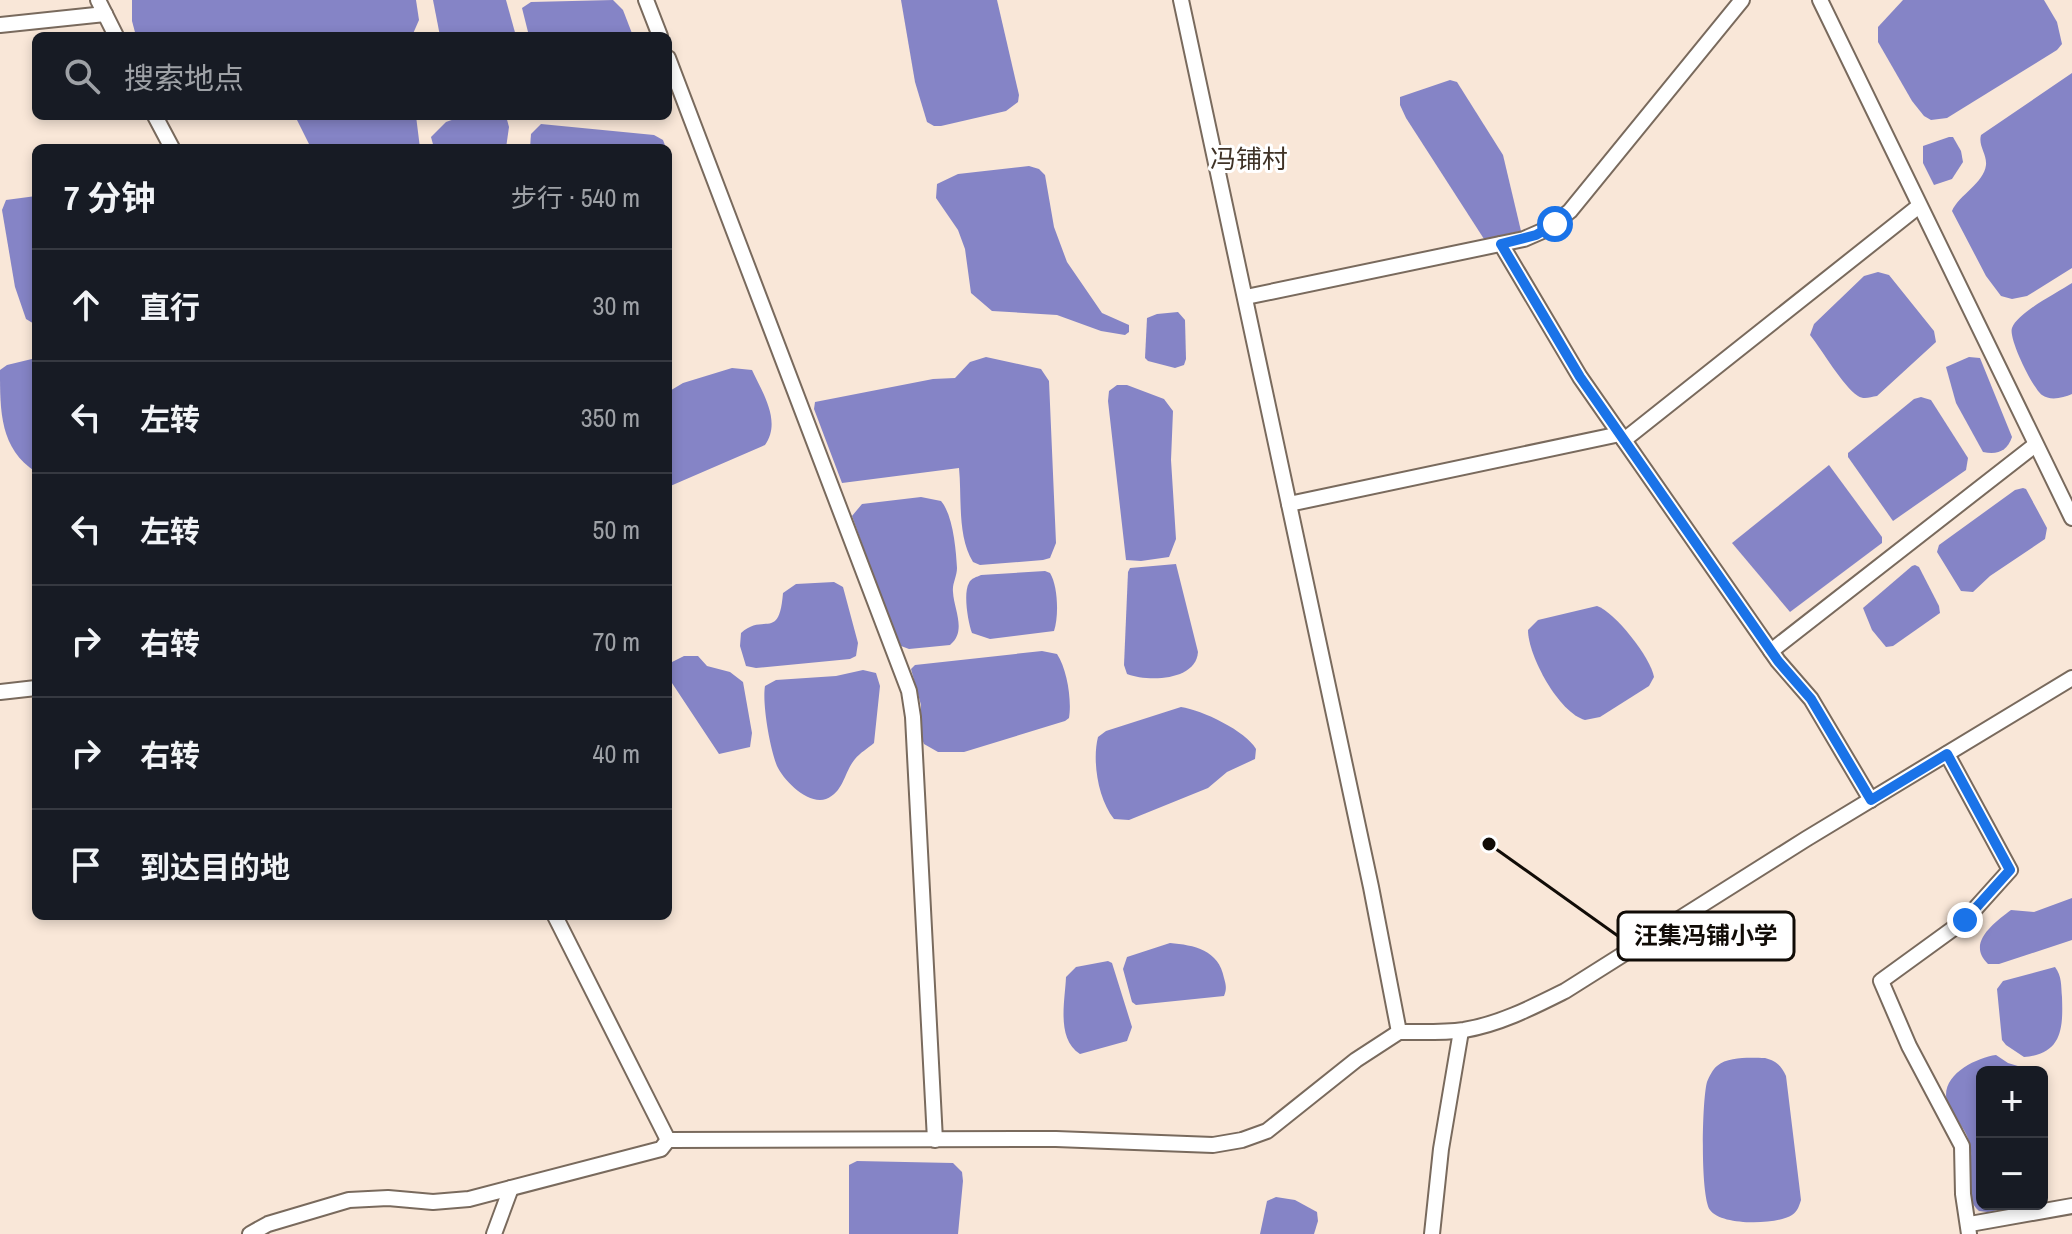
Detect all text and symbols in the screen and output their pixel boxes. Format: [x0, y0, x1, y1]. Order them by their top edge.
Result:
search box [32, 32, 672, 120]
icon: search [60, 54, 104, 98]
text: 搜索地点 [124, 58, 244, 98]
district label: 冯铺村 [1210, 141, 1288, 176]
text: 7 分钟 [64, 175, 155, 221]
text: 步行 · 540 m [511, 180, 640, 215]
route start [1537, 206, 1573, 242]
icon: ahead [64, 283, 108, 327]
text: 直行 [140, 287, 200, 327]
text: 30 m [593, 288, 640, 323]
icon: left [64, 395, 108, 439]
text: 左转 [140, 399, 200, 439]
text: 350 m [581, 400, 640, 435]
icon: left [64, 507, 108, 551]
text: 左转 [140, 511, 200, 551]
text: 50 m [593, 512, 640, 547]
icon: right [64, 619, 108, 663]
text: 右转 [140, 623, 200, 663]
text: 70 m [593, 624, 640, 659]
icon: right [64, 731, 108, 775]
text: 右转 [140, 735, 200, 775]
text: 40 m [593, 736, 640, 771]
icon: arrive [64, 843, 108, 887]
text: 到达目的地 [140, 847, 290, 887]
route end [1947, 902, 1983, 938]
callout: 汪集冯铺小学 [1618, 912, 1794, 960]
text: 汪集冯铺小学 [1634, 919, 1778, 951]
map controls [1976, 1066, 2048, 1210]
button: + [1976, 1066, 2048, 1138]
button: − [1976, 1138, 2048, 1210]

